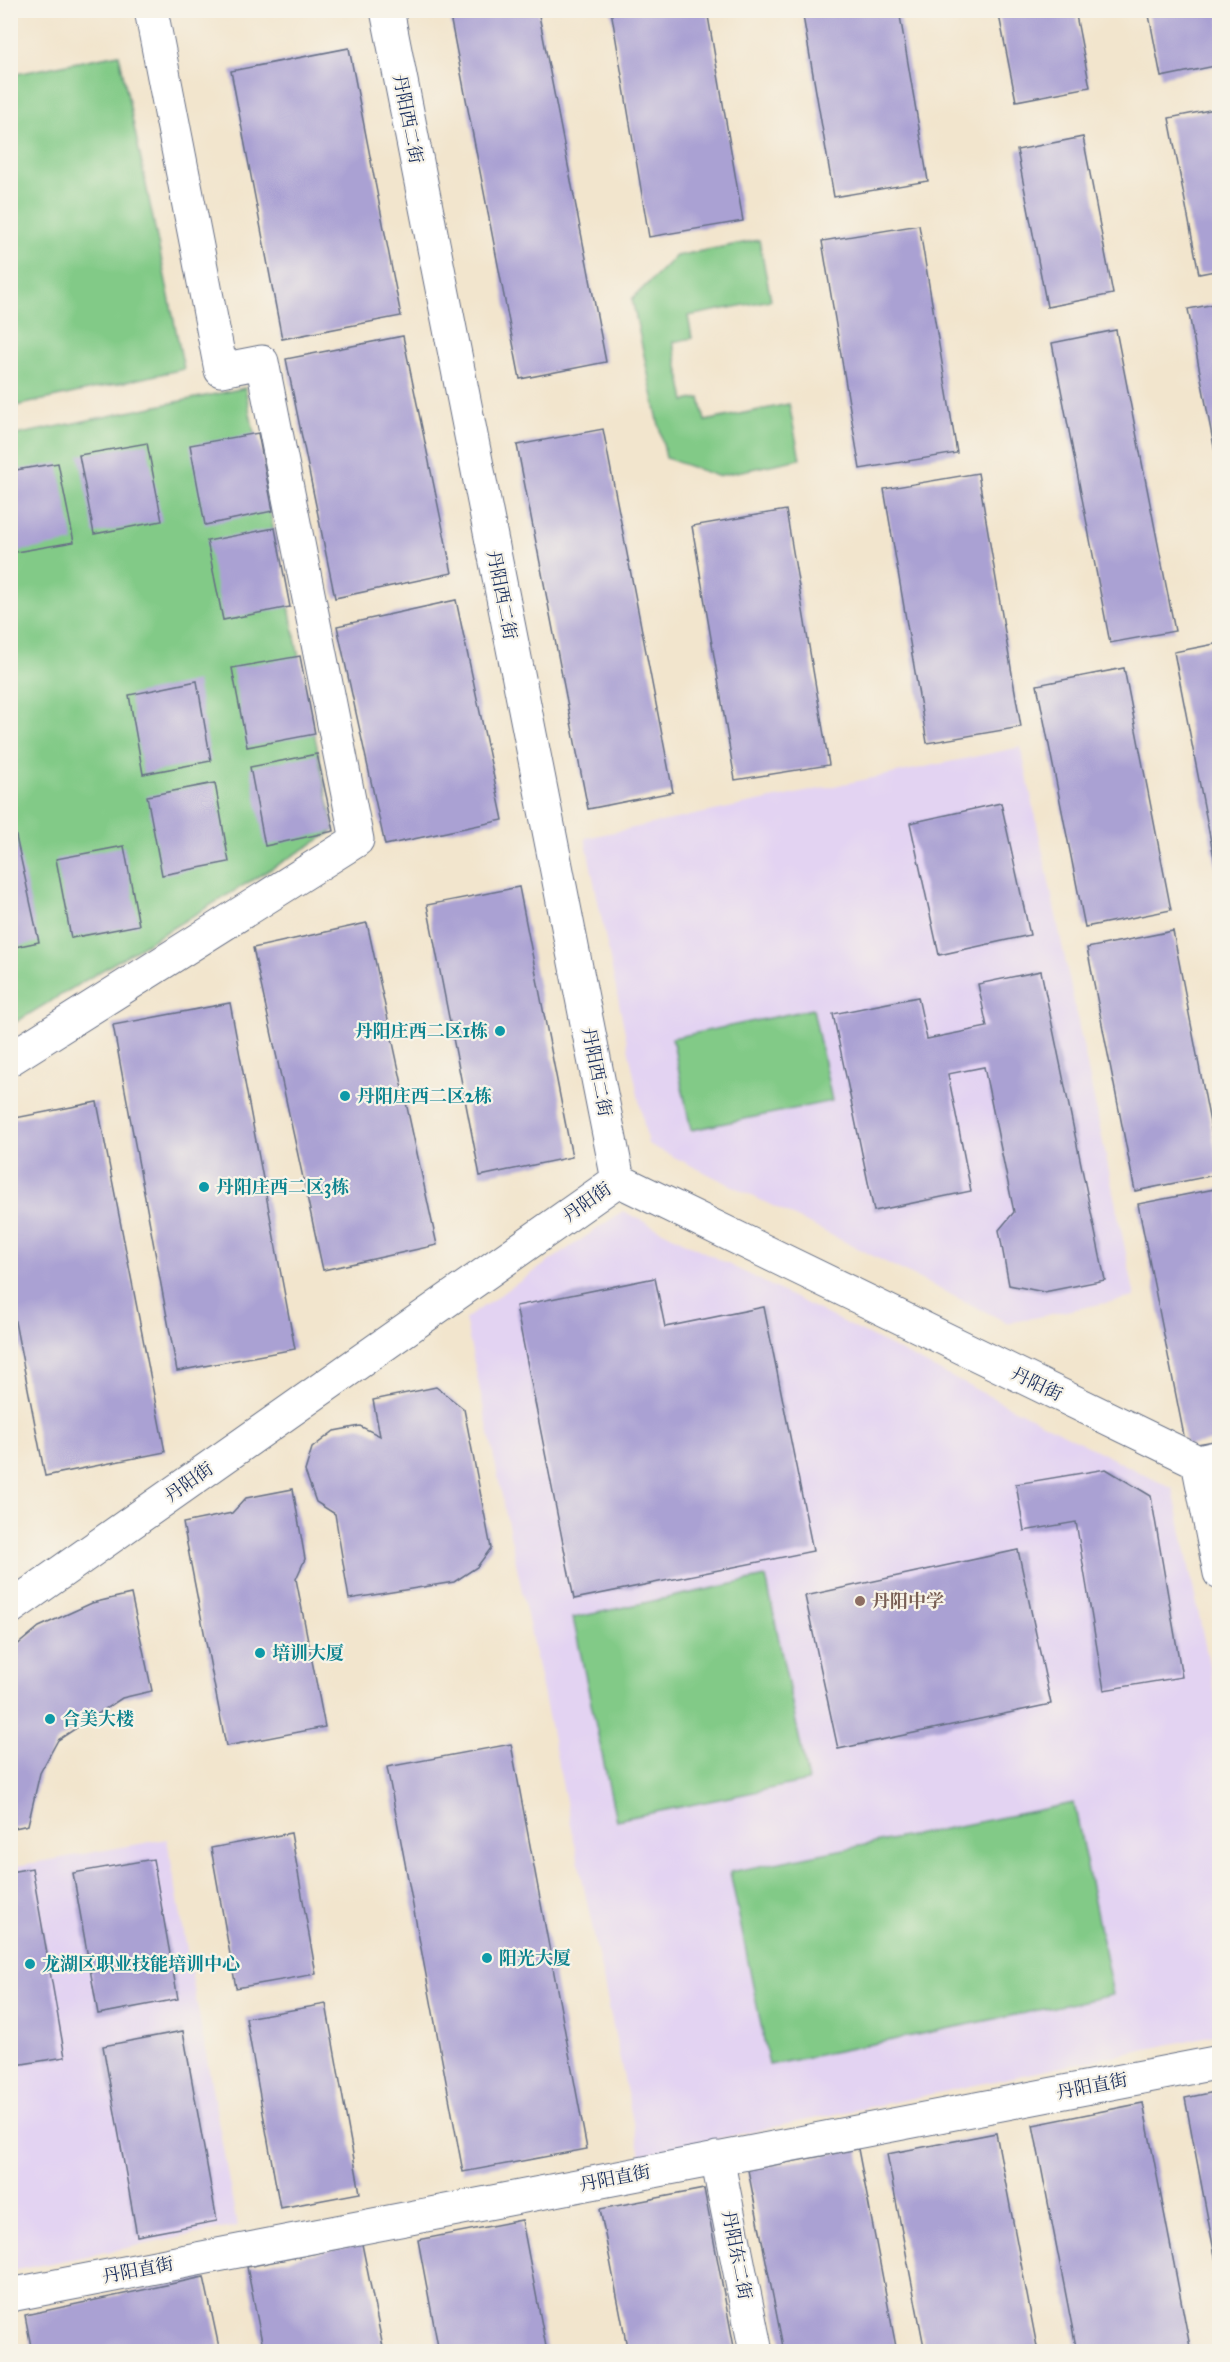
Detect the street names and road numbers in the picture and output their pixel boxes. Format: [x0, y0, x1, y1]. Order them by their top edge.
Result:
street label: 丹阳西二街 [389, 73, 427, 165]
street label: 丹阳西二街 [483, 549, 521, 641]
street label: 丹阳西二街 [578, 1026, 616, 1118]
street label: 丹阳街 [559, 1178, 615, 1226]
street label: 丹阳街 [1008, 1362, 1066, 1406]
street label: 丹阳街 [161, 1458, 217, 1506]
street label: 丹阳直街 [1055, 2068, 1129, 2104]
street label: 丹阳直街 [578, 2160, 652, 2196]
street label: 丹阳东二街 [718, 2209, 756, 2301]
street label: 丹阳直街 [101, 2252, 175, 2288]

